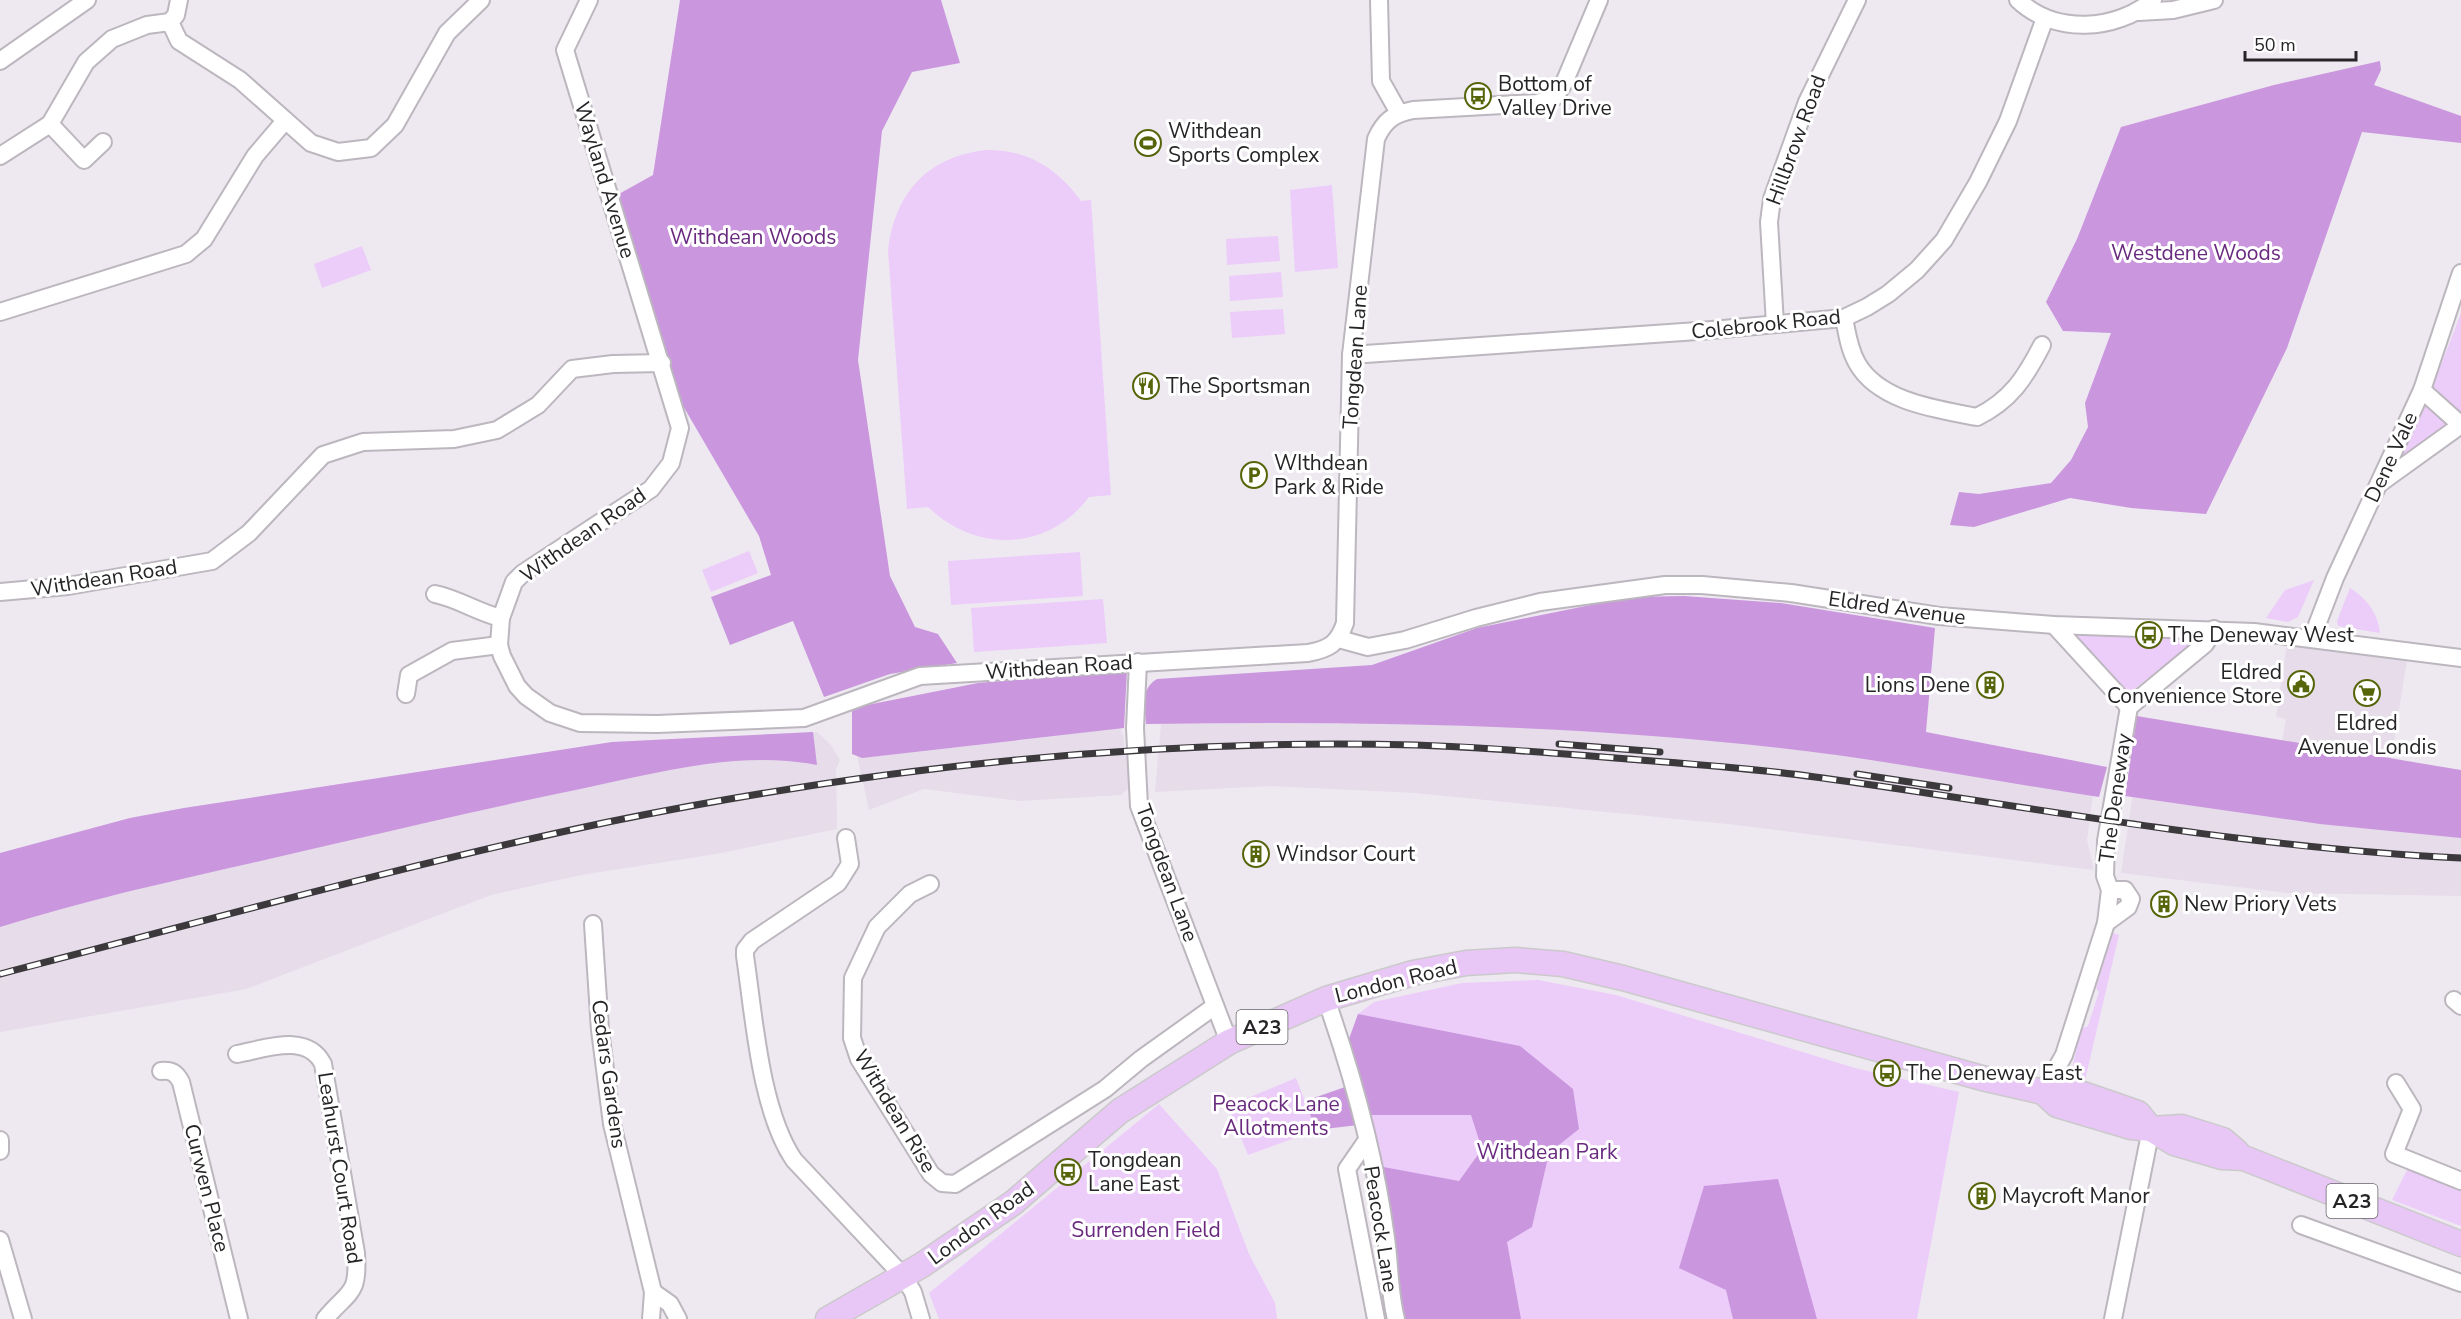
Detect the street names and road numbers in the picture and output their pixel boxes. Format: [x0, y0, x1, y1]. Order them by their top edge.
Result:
street label: Hillbrow Road [1760, 71, 1832, 209]
street label: Wayland Avenue [568, 98, 642, 262]
street label: Tongdean Lane [1336, 284, 1374, 430]
street label: Colebrook Road [1690, 302, 1842, 346]
street label: Dene Vale [2358, 407, 2424, 507]
street label: Withdean Road [514, 481, 652, 589]
street label: Withdean Road [29, 553, 179, 603]
street label: Eldred Avenue [1827, 585, 1967, 631]
street label: Withdean Road [984, 648, 1134, 686]
street label: The Deneway [2092, 731, 2138, 864]
street label: Tongdean Lane [1129, 800, 1205, 946]
street label: London Road [1332, 952, 1460, 1010]
street label: Cedars Gardens [585, 998, 633, 1150]
road number: A23 [1236, 1010, 1288, 1044]
street label: Withdean Rise [847, 1044, 943, 1178]
street label: Leahurst Court Road [311, 1070, 369, 1266]
street label: Curwen Place [178, 1121, 236, 1255]
street label: Peacock Lane [1357, 1164, 1405, 1294]
street label: London Road [922, 1175, 1040, 1271]
road number: A23 [2326, 1184, 2378, 1218]

